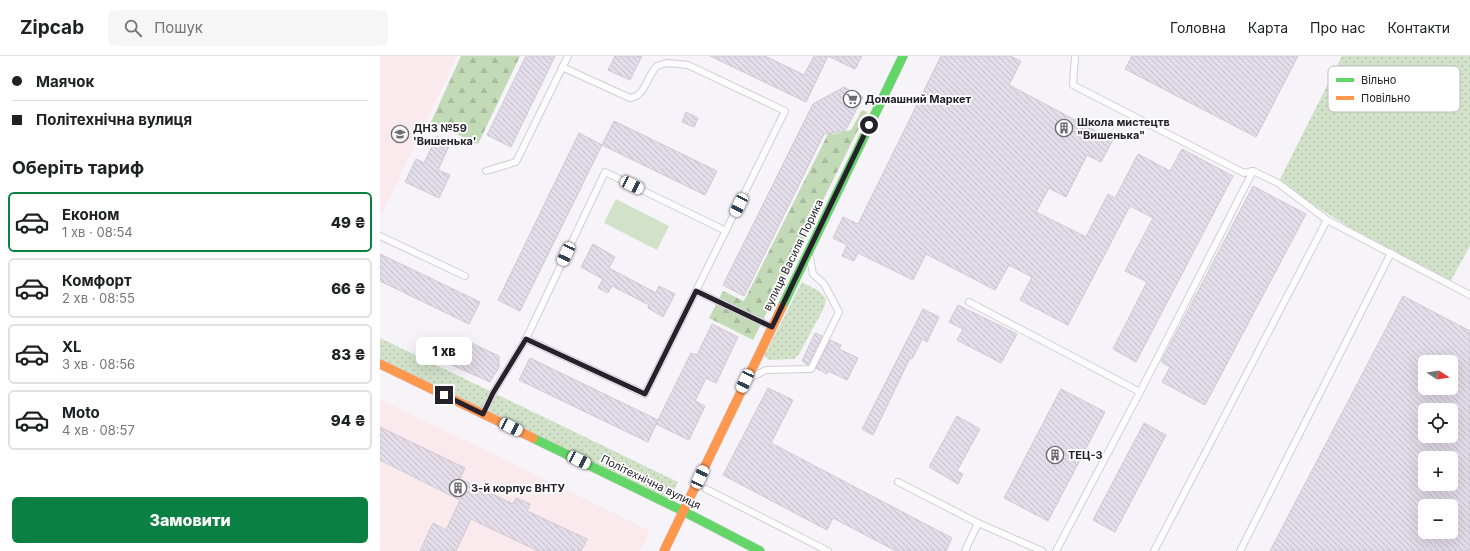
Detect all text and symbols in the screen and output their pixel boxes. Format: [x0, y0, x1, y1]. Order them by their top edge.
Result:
search box [108, 10, 388, 46]
text: Zipcab [20, 16, 84, 39]
icon: search [122, 17, 144, 39]
text: Пошук [154, 18, 203, 37]
text: Головна [1170, 19, 1226, 36]
text: Карта [1248, 19, 1288, 36]
text: Про нас [1310, 19, 1365, 36]
text: Контакти [1387, 19, 1450, 36]
legend [1328, 66, 1460, 112]
text: Маячок [36, 72, 94, 91]
text: Вільно [1361, 73, 1397, 87]
supermarket icon: Домашний Маркет [842, 89, 862, 109]
text: Повільно [1361, 91, 1411, 105]
place label: Домашний Маркет [865, 92, 972, 106]
text: Політехнічна вулиця [36, 110, 192, 129]
place label: Школа мистецтв "Вишенька" [1077, 115, 1170, 142]
route start [860, 116, 878, 134]
building icon: Школа мистецтв "Вишенька" [1054, 118, 1074, 138]
place label: ДНЗ №59 'Вишенька' [413, 121, 477, 148]
school or university icon: ДНЗ №59 'Вишенька' [390, 124, 410, 144]
text: Оберіть тариф [12, 157, 144, 178]
car [619, 174, 645, 196]
car [728, 192, 750, 218]
street label: вулиця Василя Порика [760, 197, 826, 313]
icon: car [14, 204, 50, 240]
text: Економ [62, 205, 119, 224]
text: 49 ₴ [331, 213, 366, 232]
text: 1 хв · 08:54 [62, 224, 133, 240]
car [555, 241, 577, 267]
icon: car [14, 270, 50, 306]
text: Комфорт [62, 271, 132, 290]
text: 66 ₴ [331, 279, 366, 298]
text: 2 хв · 08:55 [62, 290, 135, 306]
icon: car [14, 336, 50, 372]
text: XL [62, 337, 82, 356]
callout: 1 хв [416, 337, 472, 365]
text: 1 хв [432, 343, 456, 359]
text: 83 ₴ [331, 345, 366, 364]
north arrow [1418, 355, 1458, 395]
map controls [1418, 355, 1458, 539]
text: 3 хв · 08:56 [62, 356, 135, 372]
car [734, 368, 756, 394]
route end [435, 386, 453, 404]
icon: car [14, 402, 50, 438]
text: Moto [62, 403, 100, 422]
button: locate [1418, 403, 1458, 443]
text: 94 ₴ [331, 411, 366, 430]
car [498, 416, 524, 438]
text: 4 хв · 08:57 [62, 422, 135, 438]
building icon: ТЕЦ-3 [1045, 445, 1065, 465]
place label: ТЕЦ-3 [1068, 448, 1103, 462]
car [566, 449, 592, 471]
button: + [1418, 451, 1458, 491]
street label: Політехнічна вулиця [599, 452, 703, 512]
car [689, 464, 711, 490]
building icon: 3-й корпус ВНТУ [448, 478, 468, 498]
place label: 3-й корпус ВНТУ [471, 481, 565, 495]
button: Замовити [12, 497, 368, 543]
button: − [1418, 499, 1458, 539]

